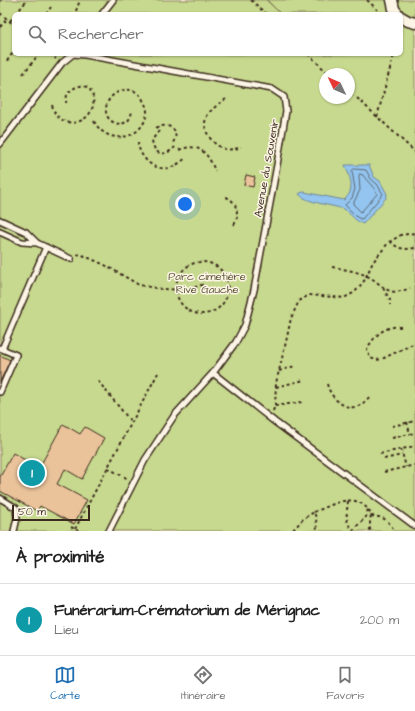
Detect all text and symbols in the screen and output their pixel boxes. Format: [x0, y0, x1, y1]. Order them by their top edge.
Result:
search box [12, 12, 403, 56]
icon: search [26, 23, 48, 45]
text: Rechercher [58, 24, 143, 45]
north arrow [319, 68, 355, 104]
street label: Avenue du Souvenir [250, 118, 283, 218]
your location [175, 194, 195, 214]
park label: Parc cimetière Rive Gauche [168, 269, 246, 297]
pin: 1 [19, 458, 45, 488]
scale bar [12, 503, 90, 522]
text: 50 m [18, 504, 46, 519]
text: À proximité [16, 545, 105, 569]
text: Funérarium-Crématorium de Mérignac [54, 600, 320, 621]
text: 1 [28, 611, 30, 629]
text: 200 m [360, 611, 399, 629]
text: Lieu [54, 621, 79, 639]
tab: Carte [50, 664, 80, 703]
tab: Itinéraire [181, 664, 226, 703]
tab: Favoris [326, 664, 365, 703]

